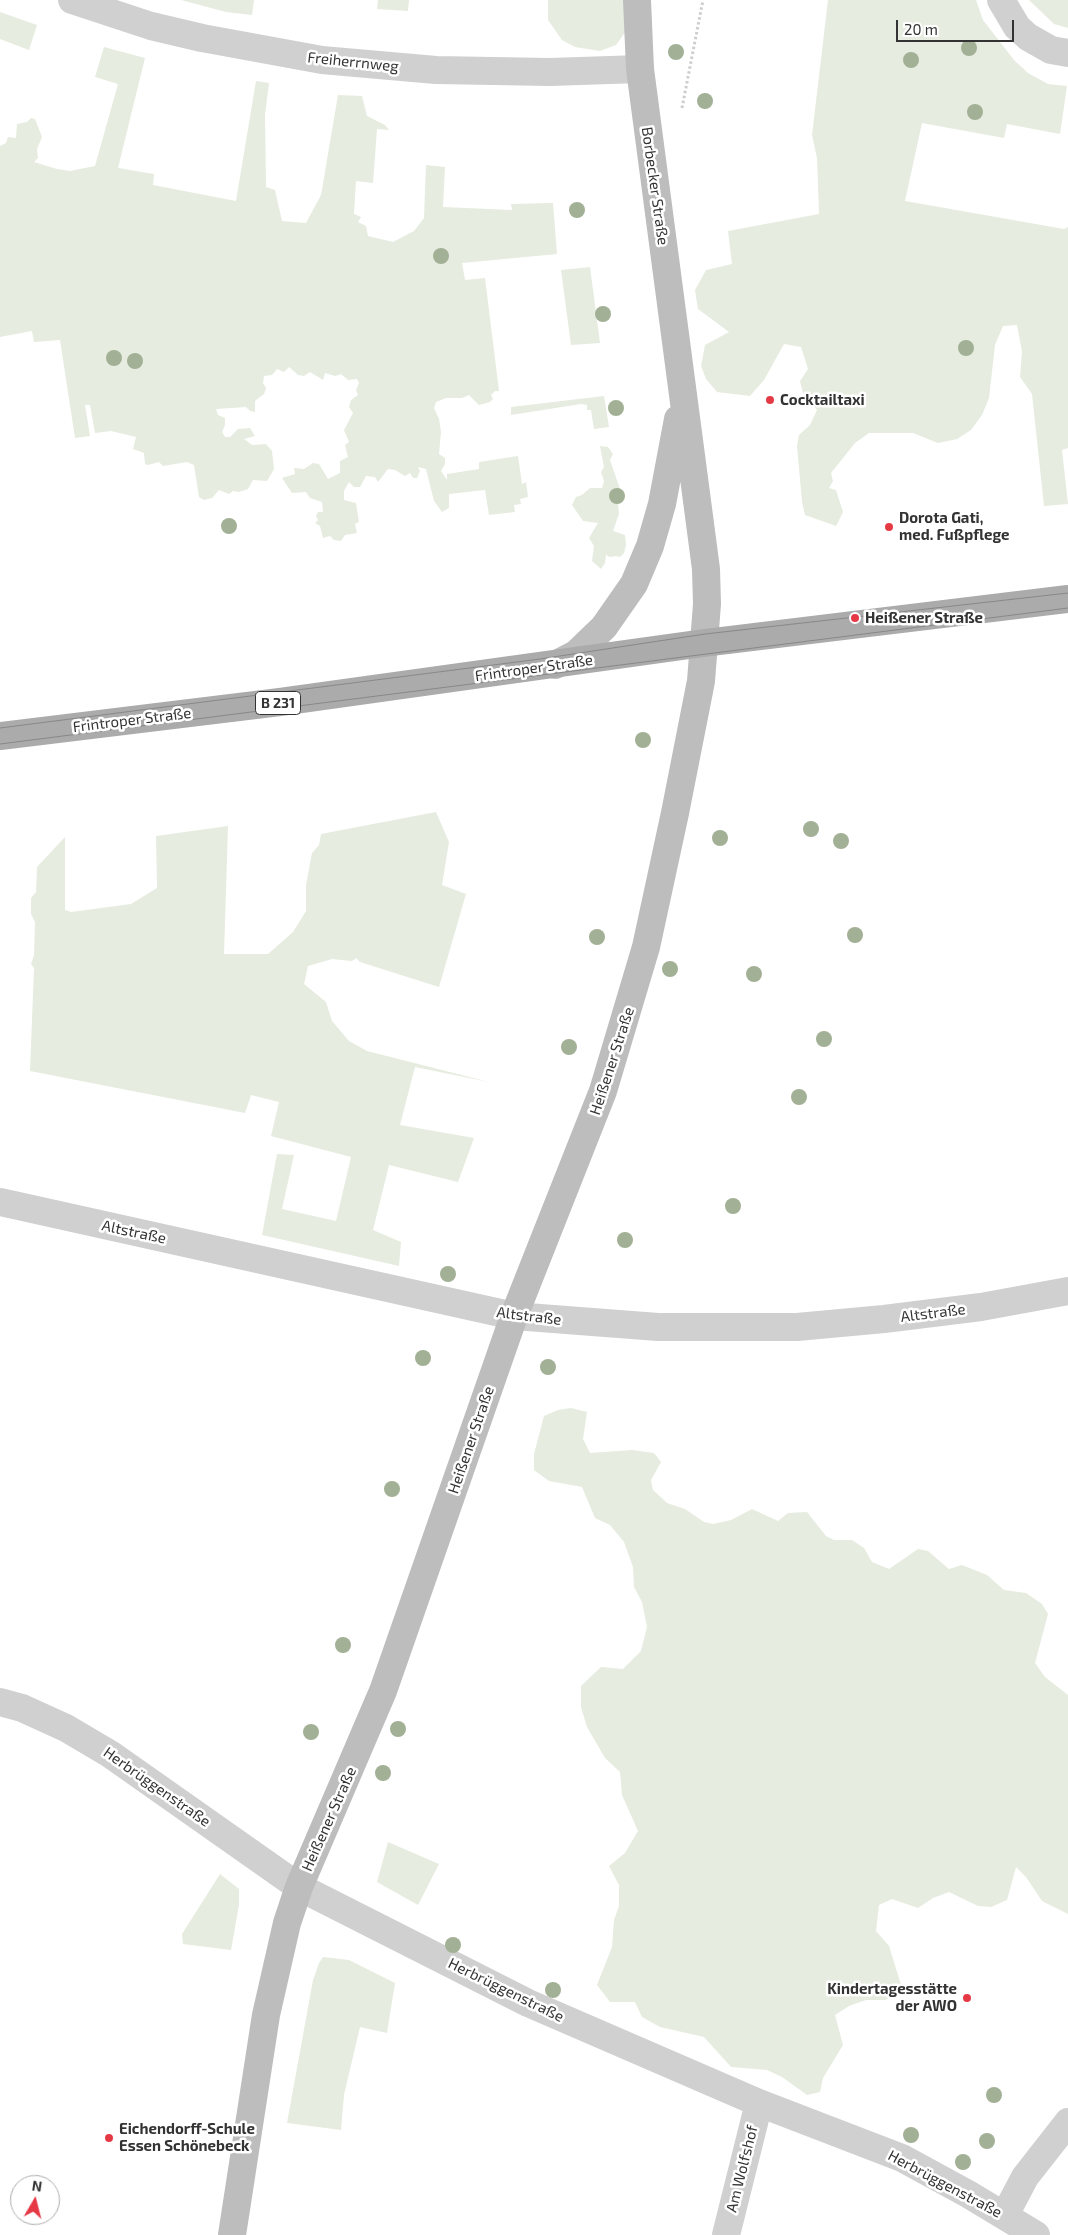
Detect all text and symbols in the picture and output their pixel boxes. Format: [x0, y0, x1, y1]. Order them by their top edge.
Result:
scale bar [898, 10, 1016, 42]
text: 20 m [904, 20, 938, 38]
street label: Freiherrnweg [306, 48, 400, 76]
street label: Borbecker Straße [638, 126, 672, 246]
place label: Cocktailtaxi [780, 391, 865, 409]
marker: Cocktailtaxi [764, 394, 776, 406]
place label: Dorota Gati, med. Fußpflege [899, 509, 1010, 544]
marker: Dorota Gati, med. Fußpflege [883, 521, 895, 533]
place label: Heißener Straße [865, 609, 983, 627]
marker: Heißener Straße [849, 612, 861, 624]
street label: Frintroper Straße [474, 651, 594, 685]
road number: B 231 [256, 691, 300, 714]
street label: Frintroper Straße [72, 704, 192, 736]
street label: Heißener Straße [586, 1005, 638, 1117]
street label: Altstraße [100, 1216, 168, 1248]
street label: Altstraße [900, 1300, 966, 1326]
street label: Altstraße [496, 1303, 562, 1329]
street label: Heißener Straße [444, 1384, 498, 1496]
street label: Herbrüggenstraße [100, 1743, 214, 1831]
street label: Heißener Straße [298, 1764, 360, 1874]
street label: Herbrüggenstraße [445, 1954, 567, 2026]
place label: Kindertagesstätte der AWO [827, 1980, 957, 2015]
marker: Kindertagesstätte der AWO [961, 1992, 973, 2004]
place label: Eichendorff-Schule Essen Schönebeck [119, 2120, 255, 2155]
street label: Am Wolfshof [723, 2124, 761, 2214]
marker: Eichendorff-Schule Essen Schönebeck [103, 2132, 115, 2144]
street label: Herbrüggenstraße [885, 2146, 1005, 2222]
north arrow [10, 2175, 60, 2225]
text: N [31, 2177, 43, 2195]

